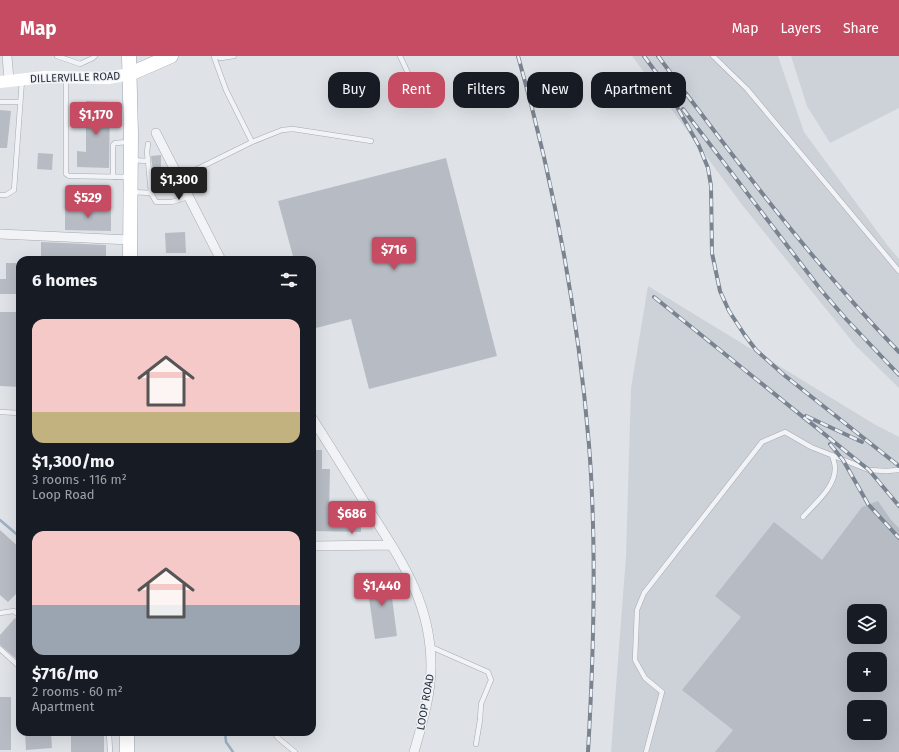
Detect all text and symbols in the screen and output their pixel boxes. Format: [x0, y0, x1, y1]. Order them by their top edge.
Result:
text: Map [20, 17, 57, 40]
text: Map [732, 20, 758, 37]
text: Layers [780, 20, 821, 37]
text: Share [843, 20, 879, 37]
street label: DILLERVILLE ROAD [30, 69, 120, 86]
chip: Buy [328, 72, 380, 108]
chip: Rent [388, 72, 445, 108]
chip: Filters [453, 72, 519, 108]
chip: New [527, 72, 583, 108]
chip: Apartment [591, 72, 686, 108]
pin: $1,170 [63, 102, 129, 136]
text: $1,170 [79, 107, 113, 122]
pin: $1,300 [146, 167, 212, 201]
text: $1,300 [160, 172, 198, 187]
pin: $529 [64, 185, 112, 219]
text: $529 [74, 190, 102, 205]
pin: $716 [370, 237, 418, 271]
text: $716 [381, 242, 407, 257]
icon: filters [278, 269, 300, 291]
text: 6 homes [32, 270, 97, 291]
icon: home [130, 345, 202, 417]
text: $1,300/mo [32, 451, 114, 472]
text: 3 rooms · 116 m² [32, 472, 127, 487]
text: Loop Road [32, 487, 94, 502]
pin: $686 [328, 501, 376, 535]
text: $686 [337, 506, 367, 521]
icon: home [130, 557, 202, 629]
pin: $1,440 [349, 573, 415, 607]
text: $1,440 [363, 578, 401, 593]
map controls [847, 604, 887, 740]
button: layers [847, 604, 887, 644]
button: + [847, 652, 887, 692]
text: $716/mo [32, 663, 99, 684]
street label: LOOP ROAD [414, 673, 437, 731]
text: 2 rooms · 60 m² [32, 684, 123, 699]
text: Apartment [32, 699, 94, 714]
button: − [847, 700, 887, 740]

